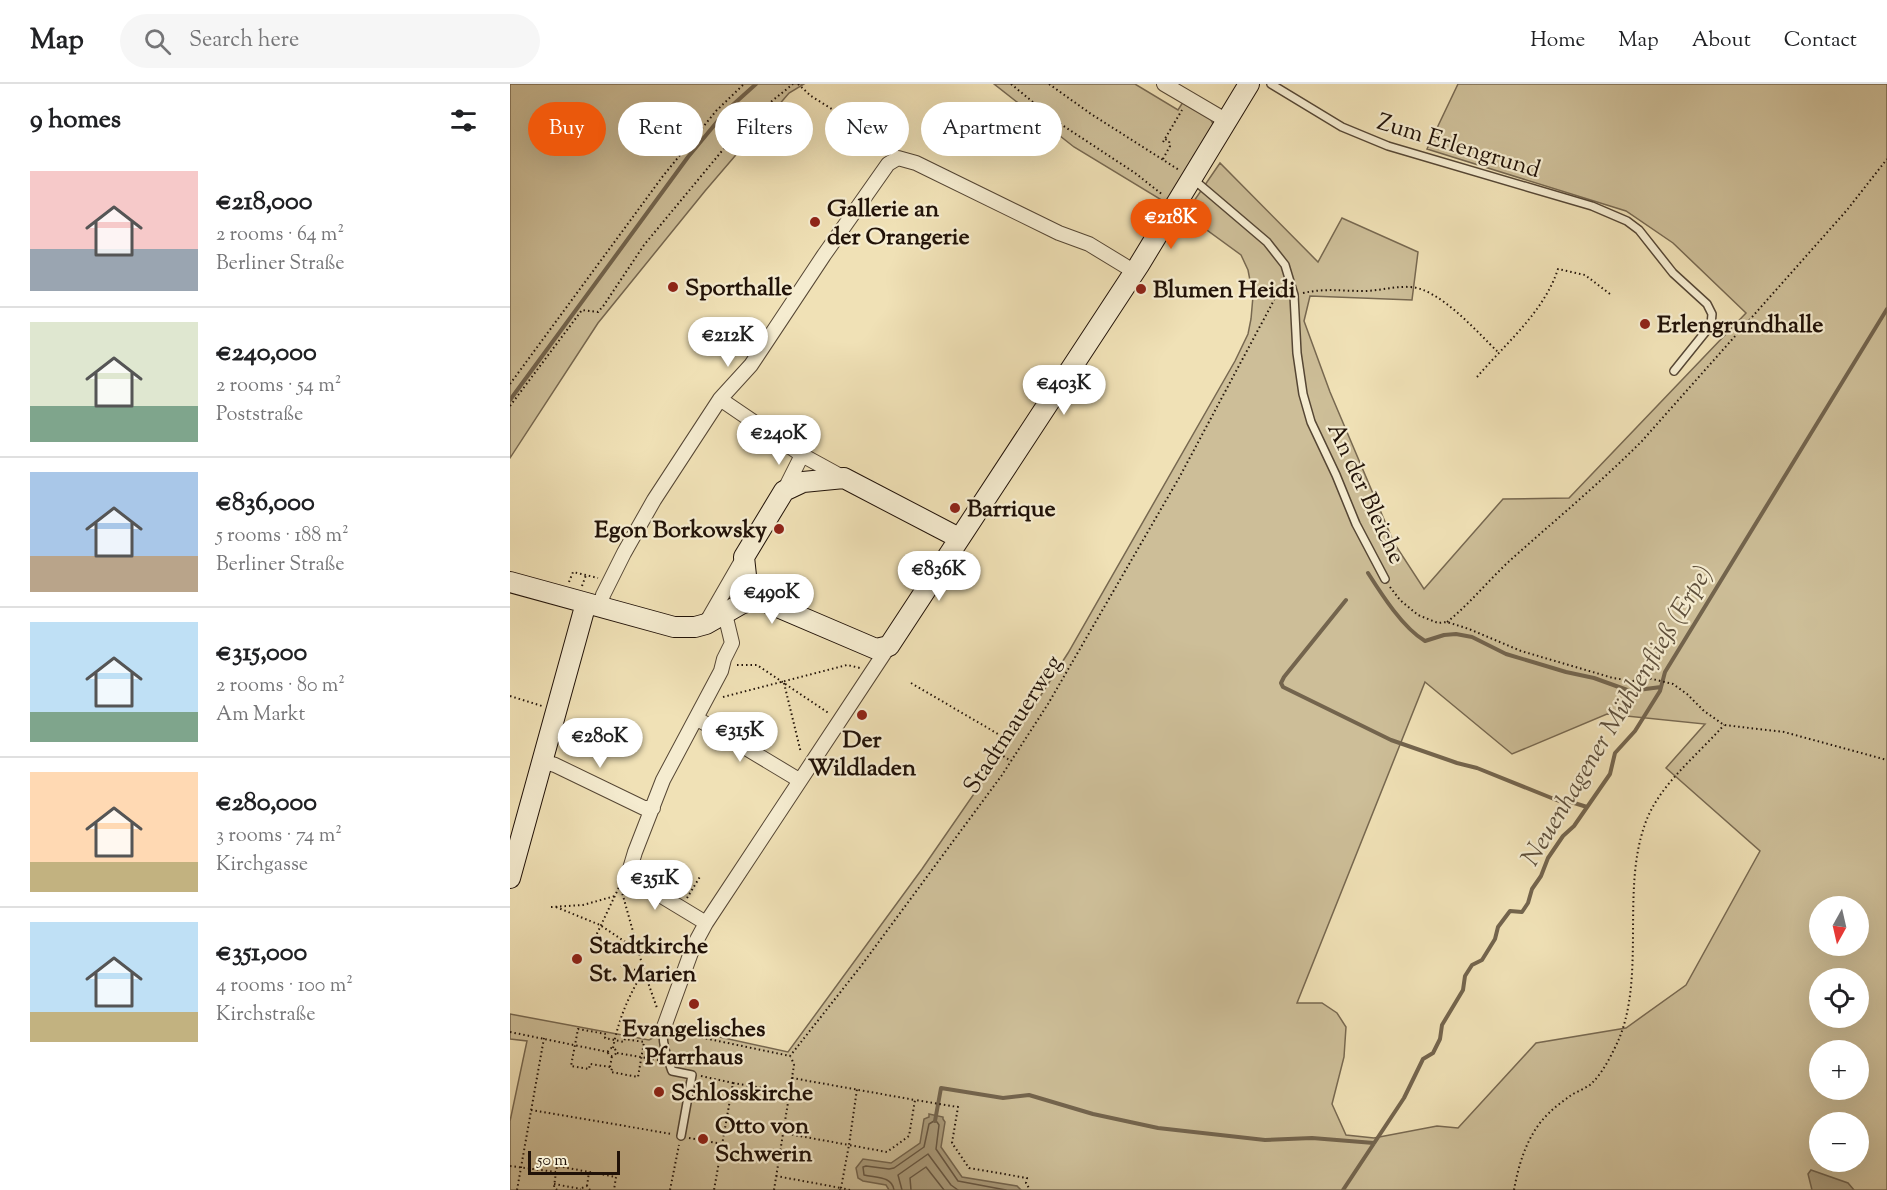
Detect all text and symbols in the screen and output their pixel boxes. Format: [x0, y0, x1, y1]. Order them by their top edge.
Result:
search box [120, 14, 540, 68]
text: Map [30, 21, 84, 61]
icon: search [141, 25, 174, 58]
text: Search here [189, 25, 299, 57]
text: Home [1530, 26, 1585, 56]
text: Map [1618, 26, 1659, 56]
text: About [1692, 26, 1751, 56]
text: Contact [1784, 26, 1857, 56]
text: 9 homes [30, 102, 121, 139]
chip: Buy [528, 102, 606, 156]
chip: Rent [618, 102, 703, 156]
chip: Filters [715, 102, 813, 156]
chip: New [825, 102, 909, 156]
chip: Apartment [921, 102, 1062, 156]
icon: filters [447, 104, 480, 137]
street label: Zum Erlengrund [1372, 106, 1545, 188]
text: €218,000 [216, 184, 312, 221]
place label: Gallerie an der Orangerie [827, 193, 970, 255]
icon: home [78, 195, 150, 267]
pin: €218K [1129, 199, 1213, 250]
text: €218K [1145, 204, 1197, 233]
marker: Gallerie an der Orangerie [808, 215, 822, 229]
text: 2 rooms · 64 m² [216, 221, 344, 250]
text: Berliner Straße [216, 250, 345, 279]
place label: Sporthalle [685, 272, 792, 306]
place label: Blumen Heidi [1153, 274, 1296, 308]
marker: Sporthalle [666, 280, 680, 294]
marker: Blumen Heidi [1134, 282, 1148, 296]
place label: Erlengrundhalle [1657, 309, 1824, 343]
pin: €212K [686, 317, 770, 368]
marker: Erlengrundhalle [1638, 317, 1652, 331]
text: €212K [702, 322, 754, 351]
text: €240,000 [216, 335, 317, 372]
icon: home [78, 346, 150, 418]
pin: €403K [1022, 365, 1106, 416]
text: €403K [1037, 370, 1091, 399]
text: 2 rooms · 54 m² [216, 372, 341, 401]
text: Poststraße [216, 401, 303, 430]
pin: €240K [737, 415, 821, 466]
street label: An der Bleiche [1318, 418, 1413, 570]
text: €240K [751, 420, 807, 449]
text: €836,000 [216, 485, 315, 522]
place label: Barrique [967, 493, 1056, 527]
icon: home [78, 496, 150, 568]
marker: Barrique [948, 501, 962, 515]
place label: Egon Borkowsky [594, 514, 767, 548]
text: 5 rooms · 188 m² [216, 522, 349, 551]
marker: Egon Borkowsky [772, 522, 786, 536]
text: Berliner Straße [216, 551, 345, 580]
pin: €836K [897, 551, 981, 602]
text: €836K [912, 556, 966, 585]
water label: Neuenhagener Mühlenfließ (Erpe) [1513, 559, 1723, 874]
pin: €490K [730, 574, 814, 625]
text: €490K [744, 579, 800, 608]
text: €315,000 [216, 635, 307, 672]
icon: home [78, 646, 150, 718]
street label: Stadtmauerweg [956, 649, 1072, 801]
text: 2 rooms · 80 m² [216, 672, 345, 701]
text: Am Markt [216, 701, 305, 730]
marker: Der Wildladen [855, 708, 869, 722]
pin: €315K [698, 712, 782, 763]
text: €315K [716, 717, 764, 746]
pin: €280K [558, 718, 642, 769]
text: €280K [572, 723, 628, 752]
place label: Der Wildladen [808, 724, 917, 786]
text: €280,000 [216, 785, 317, 822]
icon: home [78, 796, 150, 868]
text: 3 rooms · 74 m² [216, 822, 342, 851]
text: Kirchgasse [216, 851, 308, 880]
pin: €351K [613, 860, 697, 911]
text: €351K [631, 865, 679, 894]
north arrow [1809, 896, 1869, 956]
map controls [1809, 896, 1869, 1172]
place label: Stadtkirche St. Marien [589, 930, 708, 992]
text: €351,000 [216, 935, 307, 972]
icon: home [78, 946, 150, 1018]
marker: Stadtkirche St. Marien [570, 952, 584, 966]
button: locate [1809, 968, 1869, 1028]
text: 4 rooms · 100 m² [216, 972, 353, 1001]
marker: Evangelisches Pfarrhaus [687, 997, 701, 1011]
text: Kirchstraße [216, 1001, 316, 1030]
place label: Evangelisches Pfarrhaus [623, 1013, 765, 1075]
button: + [1809, 1040, 1869, 1100]
place label: Schlosskirche [671, 1077, 813, 1111]
marker: Schlosskirche [652, 1085, 666, 1099]
place label: Otto von Schwerin [715, 1110, 813, 1172]
button: − [1809, 1112, 1869, 1172]
marker: Otto von Schwerin [696, 1132, 710, 1146]
scale bar [528, 1148, 620, 1176]
text: 50 m [537, 1150, 568, 1173]

